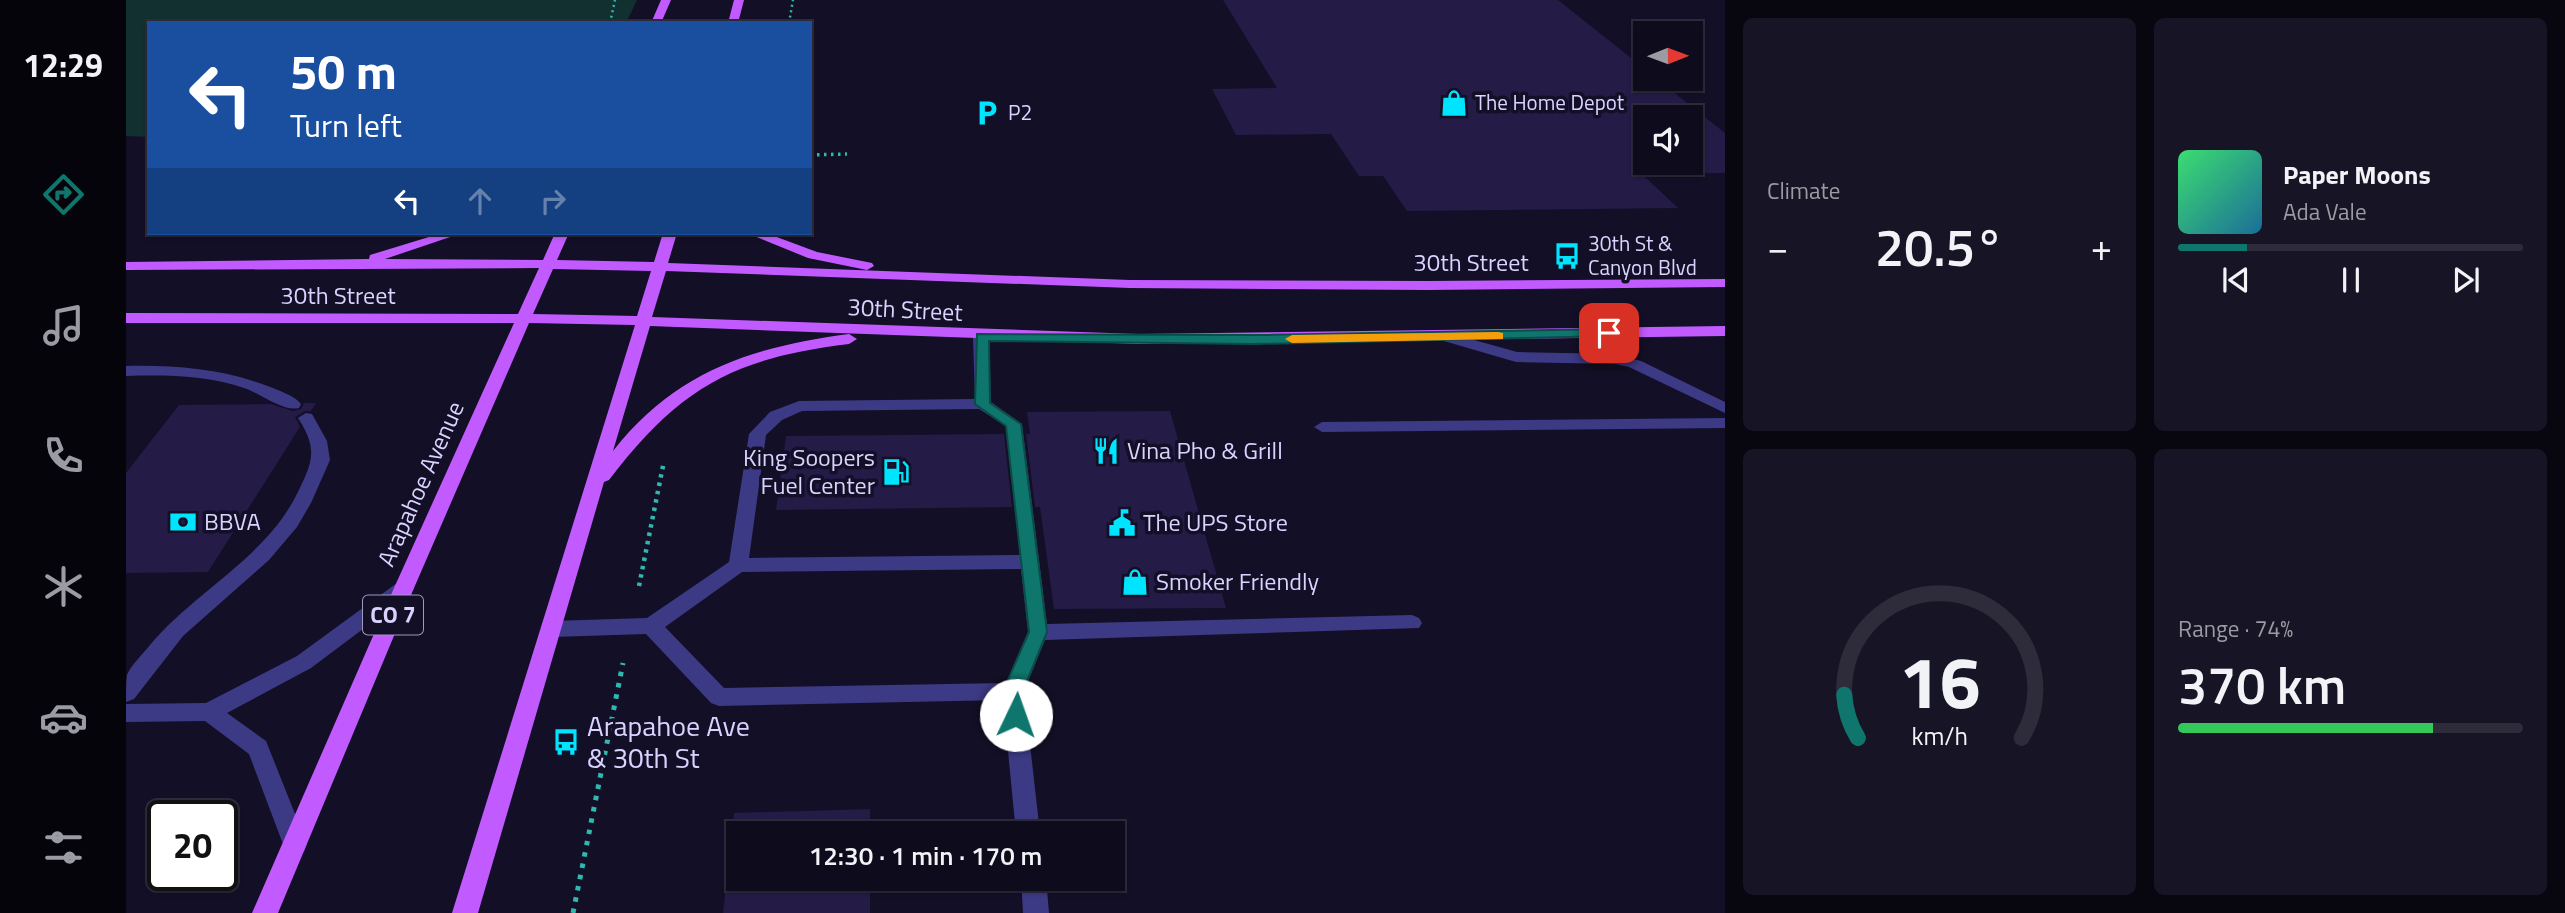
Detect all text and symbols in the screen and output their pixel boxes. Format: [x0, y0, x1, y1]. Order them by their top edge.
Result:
north arrow [1633, 21, 1703, 91]
map controls [1633, 21, 1703, 175]
text: 50 m [290, 33, 397, 108]
text: 12:29 [23, 41, 103, 89]
icon: left [175, 49, 266, 140]
place label: The Home Depot [1475, 86, 1625, 118]
shop icon: The Home Depot [1439, 88, 1469, 118]
place label: P2 [1008, 96, 1032, 128]
parking icon: P2 [972, 98, 1002, 128]
text: Turn left [290, 101, 402, 149]
button: sound [1633, 105, 1703, 175]
text: Paper Moons [2283, 155, 2431, 194]
icon: directions [39, 170, 88, 219]
text: Climate [1767, 173, 1840, 208]
icon: left [388, 182, 426, 220]
icon: ahead [461, 182, 499, 220]
icon: right [534, 182, 572, 220]
text: Ada Vale [2283, 194, 2367, 229]
text: 20.5° [1875, 207, 2004, 286]
text: − [1767, 218, 1788, 276]
text: + [2091, 218, 2112, 276]
place label: 30th St & Canyon Blvd [1588, 227, 1697, 283]
bus stop icon: 30th St & Canyon Blvd [1552, 241, 1582, 271]
street label: 30th Street [1413, 244, 1529, 280]
icon: previous [2217, 261, 2255, 299]
icon: pause [2332, 261, 2370, 299]
icon: next [2447, 261, 2485, 299]
street label: 30th Street [280, 277, 396, 313]
street label: 30th Street [847, 288, 964, 330]
icon: music [39, 301, 88, 350]
pin [1579, 303, 1639, 363]
icon: arrive [1590, 314, 1628, 352]
street label: Arapahoe Avenue [368, 395, 473, 572]
icon: phone [39, 431, 88, 480]
place label: Vina Pho & Grill [1127, 432, 1283, 468]
restaurant icon: Vina Pho & Grill [1091, 436, 1121, 466]
place label: King Soopers Fuel Center [743, 439, 875, 503]
fuel station icon: King Soopers Fuel Center [881, 457, 911, 487]
place label: BBVA [204, 503, 261, 539]
place label: The UPS Store [1143, 504, 1288, 540]
bank icon: BBVA [168, 507, 198, 537]
public building icon: The UPS Store [1107, 508, 1137, 538]
icon: climate [39, 562, 88, 611]
place label: Smoker Friendly [1156, 563, 1320, 599]
shop icon: Smoker Friendly [1120, 567, 1150, 597]
road number: CO 7 [363, 596, 423, 635]
text: Range · 74% [2178, 611, 2293, 646]
text: 16 [1899, 626, 1980, 736]
text: 370 km [2178, 645, 2346, 724]
position arrow [979, 678, 1053, 752]
icon: car [39, 693, 88, 742]
place label: Arapahoe Ave & 30th St [587, 704, 750, 779]
text: km/h [1911, 717, 1968, 755]
bus stop icon: Arapahoe Ave & 30th St [551, 727, 581, 757]
speed limit sign: 20 [147, 800, 238, 891]
icon: filters [39, 823, 88, 872]
text: 12:30 · 1 min · 170 m [809, 836, 1042, 875]

